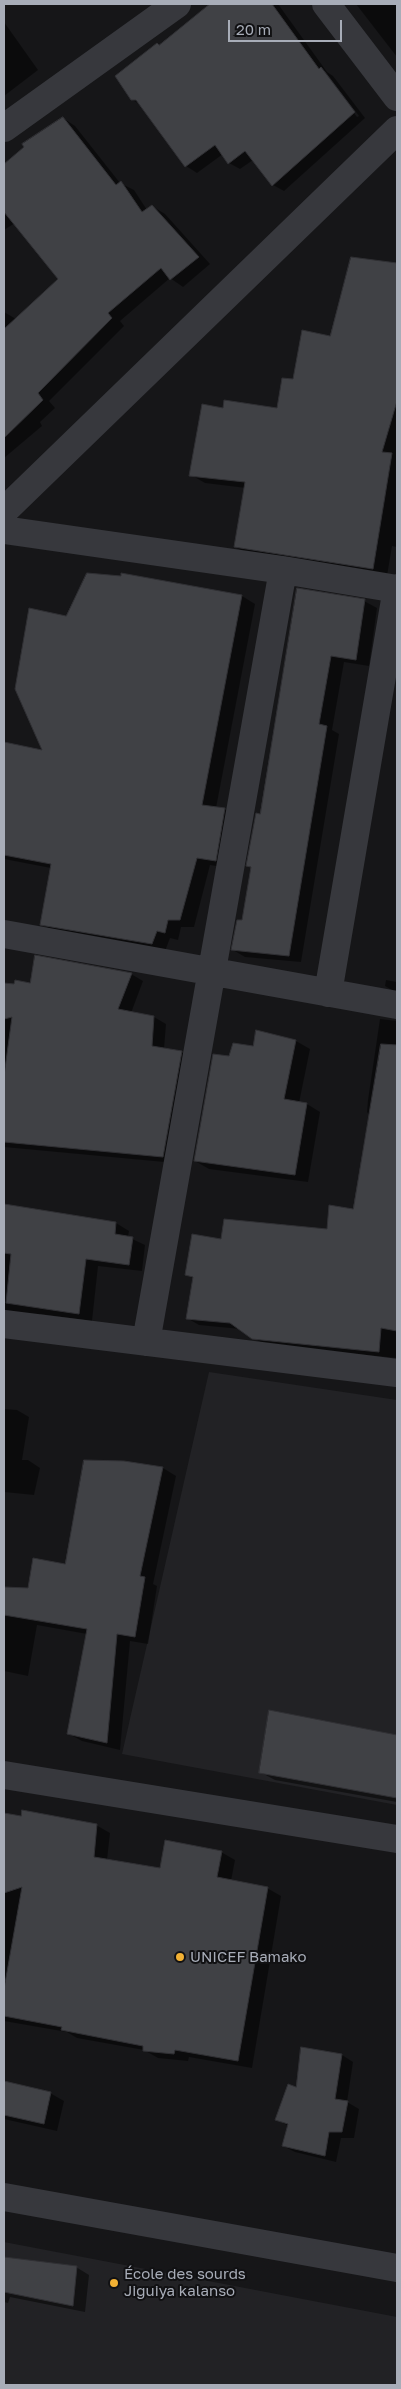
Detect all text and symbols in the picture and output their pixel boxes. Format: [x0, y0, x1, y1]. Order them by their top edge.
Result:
scale bar [231, 10, 345, 42]
text: 20 m [236, 20, 271, 38]
place label: UNICEF Bamako [190, 1948, 307, 1966]
marker: UNICEF Bamako [174, 1951, 186, 1963]
place label: École des sourds Jiguiya kalanso [124, 2265, 246, 2300]
marker: École des sourds Jiguiya kalanso [108, 2277, 120, 2289]

